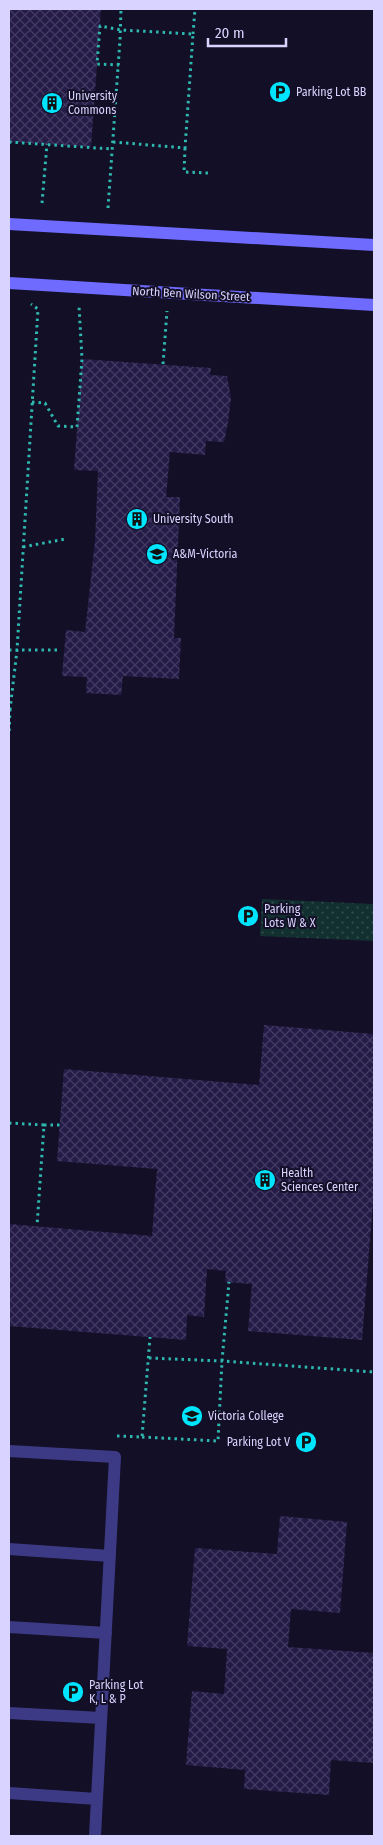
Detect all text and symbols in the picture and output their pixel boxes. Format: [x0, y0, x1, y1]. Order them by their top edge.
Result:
scale bar [208, 15, 286, 47]
text: 20 m [215, 24, 245, 42]
parking icon: Parking Lot BB [268, 80, 292, 104]
place label: Parking Lot BB [296, 85, 367, 99]
place label: University Commons [68, 89, 118, 117]
building icon: University Commons [40, 91, 64, 115]
street label: North Ben Wilson Street [132, 284, 250, 304]
building icon: University South [125, 507, 149, 531]
place label: University South [153, 512, 234, 526]
school or university icon: A&M-Victoria [145, 542, 169, 566]
place label: A&M-Victoria [173, 547, 237, 561]
place label: Parking Lots W & X [264, 902, 316, 930]
parking icon: Parking Lots W & X [236, 904, 260, 928]
place label: Health Sciences Center [281, 1166, 359, 1194]
building icon: Health Sciences Center [253, 1168, 277, 1192]
school or university icon: Victoria College [180, 1404, 204, 1428]
place label: Victoria College [208, 1409, 284, 1423]
parking icon: Parking Lot V [294, 1430, 318, 1454]
place label: Parking Lot V [227, 1435, 291, 1449]
place label: Parking Lot K, L & P [89, 1678, 143, 1706]
parking icon: Parking Lot K, L & P [61, 1680, 85, 1704]

